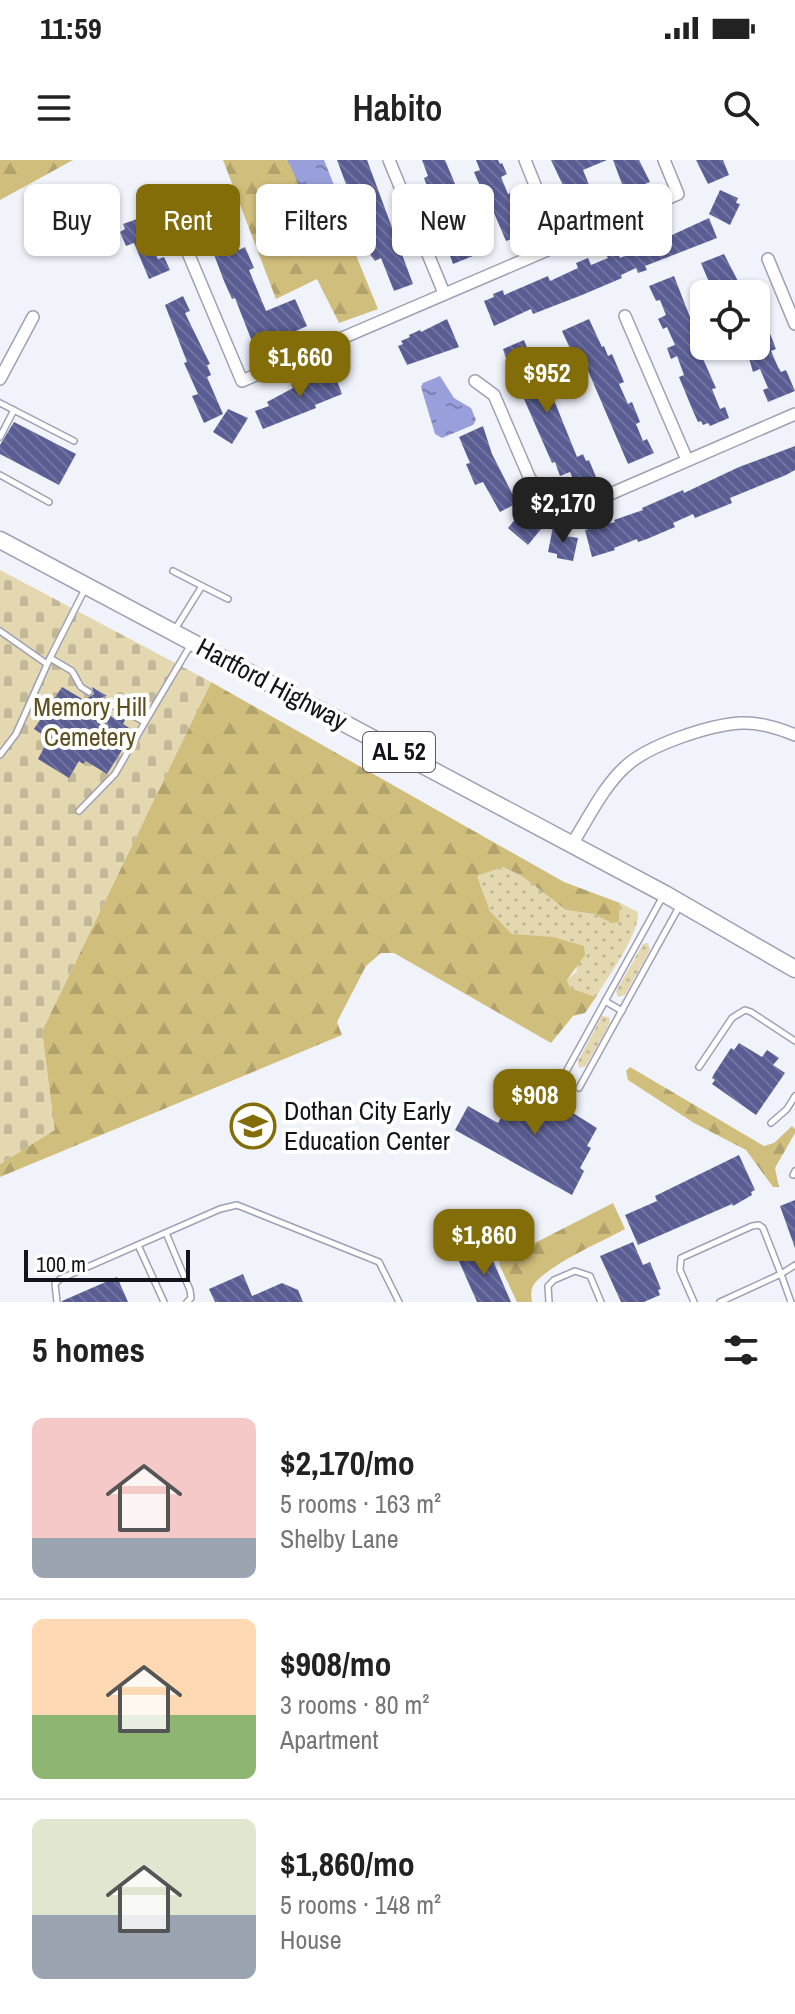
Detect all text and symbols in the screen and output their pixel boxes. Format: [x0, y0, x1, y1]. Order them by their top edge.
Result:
text: 11:59 [40, 8, 102, 48]
text: Habito [352, 84, 443, 132]
icon: menu [32, 86, 76, 130]
icon: search [719, 86, 763, 130]
chip: Buy [24, 184, 120, 256]
chip: Rent [136, 184, 240, 256]
chip: Filters [256, 184, 376, 256]
chip: New [392, 184, 494, 256]
chip: Apartment [510, 184, 672, 256]
map controls [690, 280, 770, 360]
button: locate [690, 280, 770, 360]
pin: $1,660 [235, 331, 365, 399]
text: $1,660 [267, 339, 333, 374]
pin: $952 [500, 347, 594, 415]
text: $952 [523, 355, 571, 390]
pin: $2,170 [498, 477, 628, 545]
text: $2,170 [530, 485, 596, 520]
street label: Hartford Highway [191, 629, 354, 738]
park label: Memory Hill Cemetery [33, 689, 147, 754]
road number: AL 52 [363, 732, 435, 772]
pin: $908 [488, 1069, 582, 1137]
text: $908 [511, 1077, 559, 1112]
place label: Dothan City Early Education Center [284, 1093, 451, 1158]
school or university icon: Dothan City Early Education Center [229, 1102, 277, 1150]
pin: $1,860 [419, 1209, 549, 1277]
text: $1,860 [451, 1217, 517, 1252]
scale bar [24, 1246, 190, 1282]
text: 100 m [36, 1249, 86, 1279]
text: 5 homes [32, 1327, 145, 1373]
icon: filters [719, 1328, 763, 1372]
text: $2,170/mo [280, 1440, 415, 1486]
icon: home [96, 1450, 192, 1546]
text: 5 rooms · 163 m² [280, 1486, 441, 1521]
text: Shelby Lane [280, 1521, 399, 1556]
text: $908/mo [280, 1641, 392, 1687]
icon: home [96, 1651, 192, 1747]
text: 3 rooms · 80 m² [280, 1687, 429, 1722]
text: Apartment [280, 1722, 378, 1757]
text: $1,860/mo [280, 1841, 415, 1887]
icon: home [96, 1851, 192, 1947]
text: 5 rooms · 148 m² [280, 1887, 441, 1922]
text: House [280, 1922, 342, 1957]

